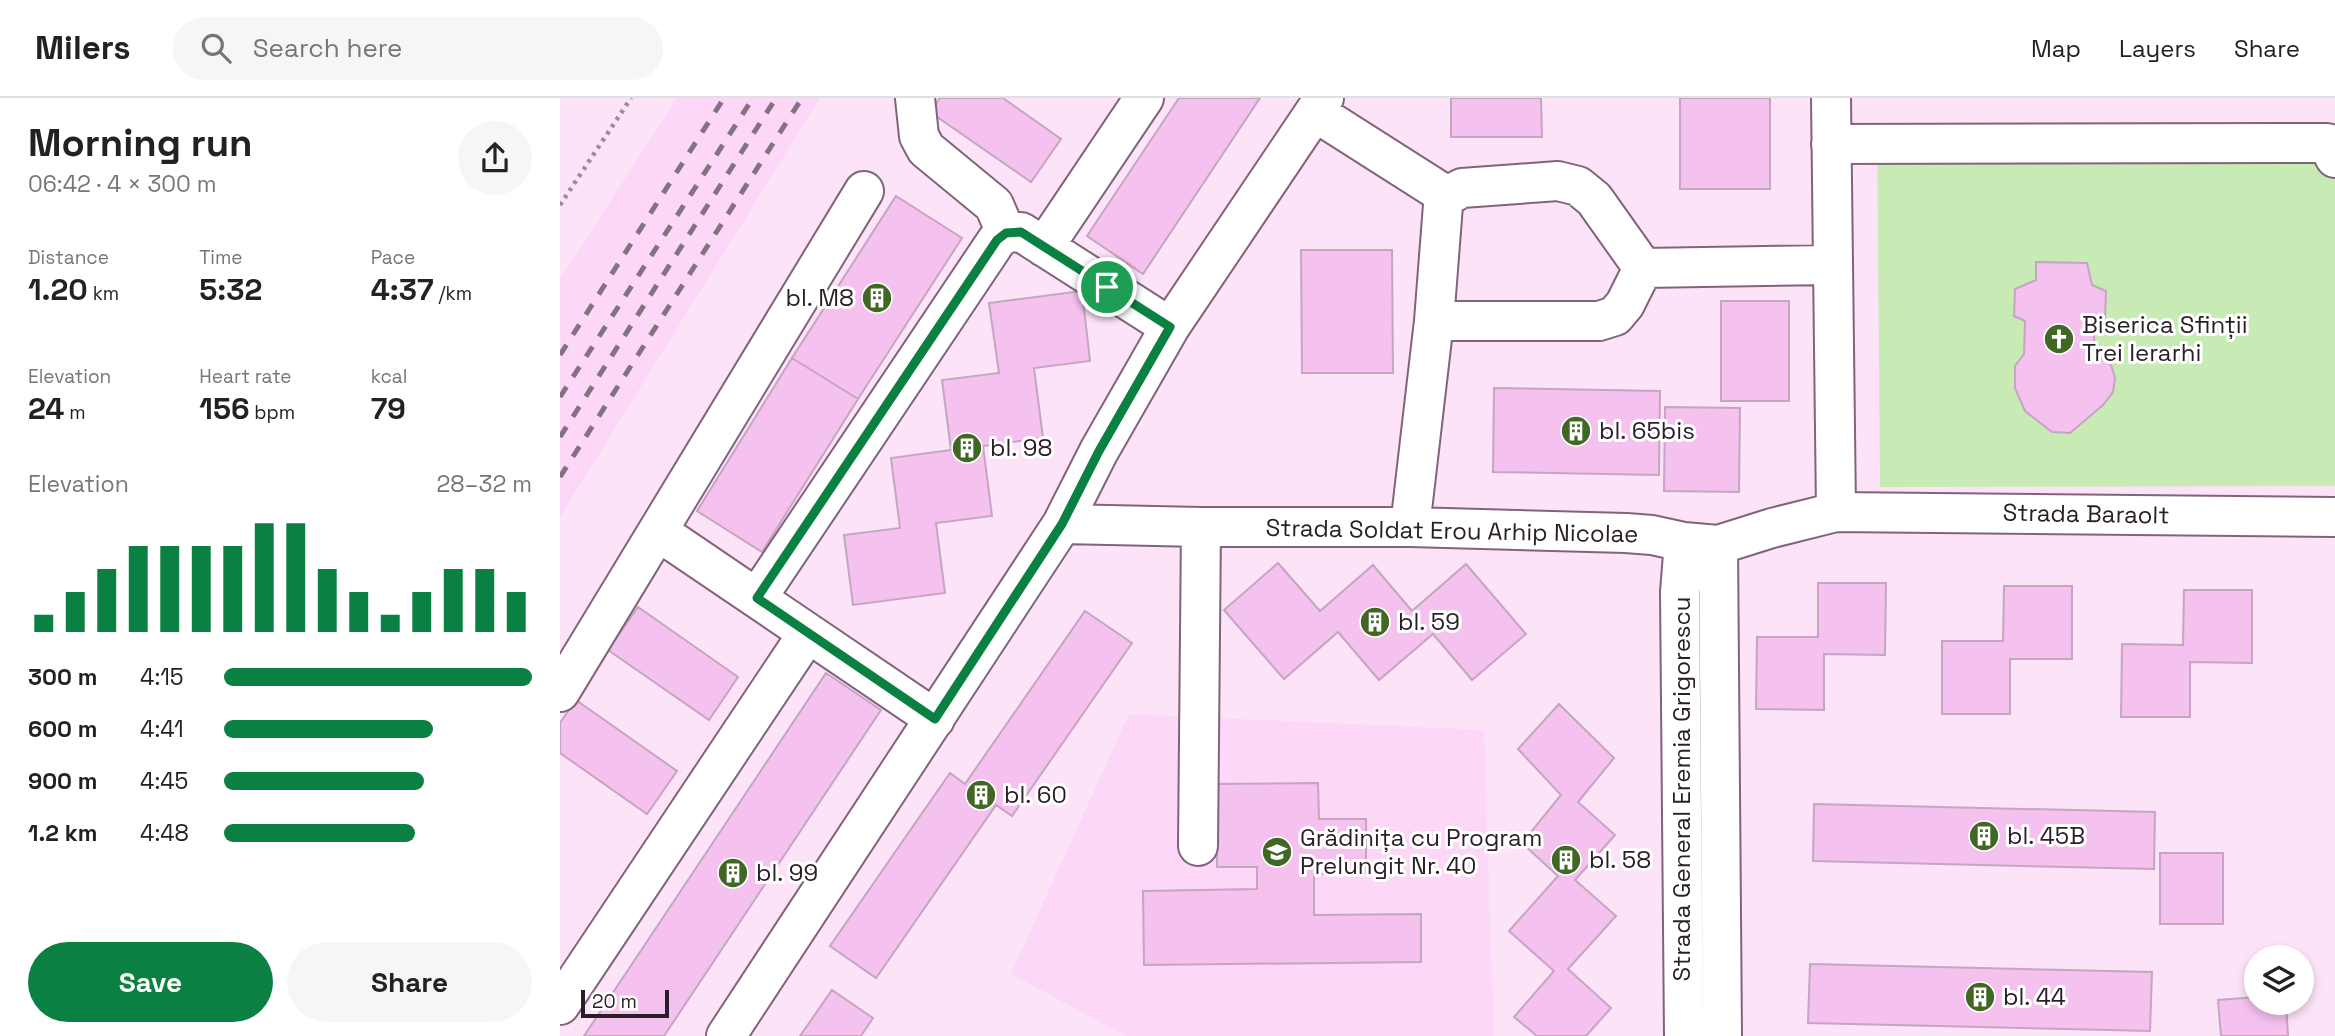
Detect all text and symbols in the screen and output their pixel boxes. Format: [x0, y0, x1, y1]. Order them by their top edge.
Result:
search box [173, 17, 663, 80]
text: Milers [35, 27, 131, 69]
icon: search [197, 29, 235, 67]
text: Search here [253, 31, 403, 65]
text: Map [2031, 33, 2081, 64]
text: Layers [2119, 33, 2196, 64]
text: Share [2234, 33, 2300, 64]
text: Morning run [28, 119, 253, 167]
button: share [458, 121, 532, 195]
text: 06:42 · 4 × 300 m [28, 169, 217, 199]
text: Distance [28, 245, 109, 270]
text: Time [199, 245, 243, 270]
text: Pace [371, 245, 415, 270]
pin [1077, 257, 1137, 317]
icon: arrive [1088, 268, 1126, 306]
text: 1.20 [28, 270, 88, 309]
text: 5:32 [199, 270, 262, 309]
text: 4:37 [371, 270, 434, 309]
text: km [88, 281, 119, 306]
text: /km [434, 281, 472, 306]
building icon: bl. M8 [860, 281, 894, 315]
place label: bl. M8 [786, 282, 854, 313]
place label: Biserica Sfinții Trei Ierarhi [2082, 309, 2248, 368]
church icon: Biserica Sfinții Trei Ierarhi [2042, 322, 2076, 356]
text: Elevation [28, 364, 111, 389]
text: Heart rate [199, 364, 292, 389]
text: kcal [371, 364, 407, 389]
text: 24 [28, 389, 64, 428]
text: 156 [199, 389, 249, 428]
text: 79 [371, 389, 406, 428]
text: m [64, 400, 86, 425]
text: bpm [249, 400, 295, 425]
building icon: bl. 65bis [1559, 414, 1593, 448]
place label: bl. 65bis [1599, 415, 1695, 446]
building icon: bl. 98 [950, 431, 984, 465]
place label: bl. 98 [990, 432, 1052, 463]
text: Elevation [28, 469, 129, 499]
text: 28–32 m [436, 469, 532, 499]
street label: Strada Baraolt [2002, 497, 2170, 530]
street label: Strada Soldat Erou Arhip Nicolae [1265, 512, 1639, 549]
street label: Strada General Eremia Grigorescu [1666, 596, 1697, 982]
building icon: bl. 59 [1358, 605, 1392, 639]
place label: bl. 59 [1398, 606, 1460, 637]
text: 300 m [28, 662, 97, 692]
text: 4:15 [140, 662, 184, 692]
text: 600 m [28, 714, 98, 744]
text: 4:41 [140, 714, 184, 744]
text: 900 m [28, 766, 98, 796]
text: 4:45 [140, 766, 188, 796]
building icon: bl. 60 [964, 778, 998, 812]
place label: bl. 60 [1004, 779, 1067, 810]
text: 1.2 km [28, 818, 97, 848]
text: 4:48 [140, 818, 189, 848]
building icon: bl. 45B [1967, 819, 2001, 853]
place label: bl. 45B [2007, 820, 2085, 851]
place label: Grădinița cu Program Prelungit Nr. 40 [1300, 822, 1542, 881]
school or university icon: Grădinița cu Program Prelungit Nr. 40 [1260, 835, 1294, 869]
building icon: bl. 58 [1549, 843, 1583, 877]
place label: bl. 58 [1589, 844, 1651, 875]
building icon: bl. 99 [716, 856, 750, 890]
place label: bl. 99 [756, 857, 818, 888]
button: Save [28, 942, 273, 1022]
button: Share [287, 942, 532, 1022]
map controls [2244, 945, 2314, 1015]
button: layers [2244, 945, 2314, 1015]
building icon: bl. 44 [1963, 980, 1997, 1014]
place label: bl. 44 [2003, 981, 2066, 1012]
scale bar [581, 987, 668, 1019]
text: 20 m [592, 989, 637, 1014]

